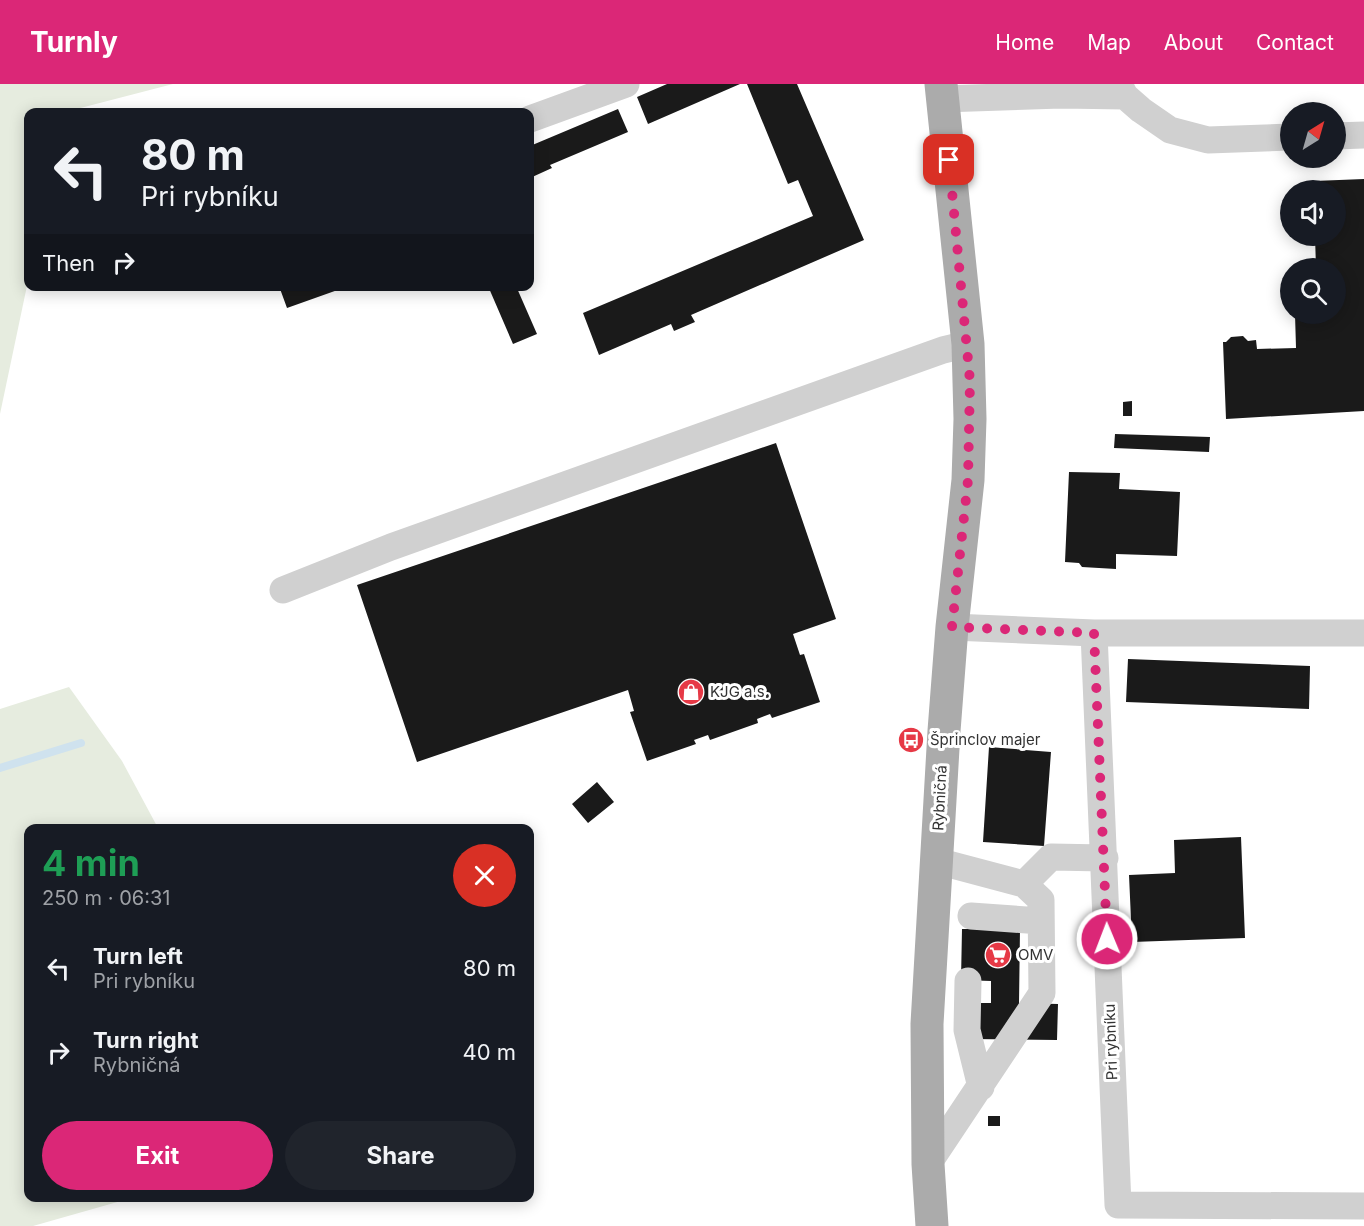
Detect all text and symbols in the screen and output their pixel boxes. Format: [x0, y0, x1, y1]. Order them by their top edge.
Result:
text: Turnly [30, 25, 118, 59]
text: Home [995, 30, 1054, 55]
text: Map [1087, 30, 1131, 55]
text: About [1164, 30, 1223, 55]
text: Contact [1256, 30, 1334, 55]
north arrow [1280, 102, 1346, 168]
map controls [1280, 102, 1346, 324]
text: 80 m [141, 129, 245, 180]
icon: left [42, 132, 120, 210]
pin [923, 134, 974, 185]
icon: arrive [932, 143, 965, 176]
text: Pri rybníku [141, 180, 279, 213]
button: sound [1280, 180, 1346, 246]
icon: right [107, 246, 140, 279]
text: Then [42, 250, 95, 276]
button: search [1280, 258, 1346, 324]
shop icon: KJG a.s. [676, 677, 706, 707]
place label: KJG a.s. [710, 682, 769, 701]
bus stop icon: Šprinclov majer [896, 725, 926, 755]
place label: Šprinclov majer [930, 730, 1041, 749]
street label: Rybničná [928, 765, 951, 831]
text: 4 min [42, 841, 140, 885]
button: close [453, 844, 516, 907]
text: 250 m · 06:31 [42, 886, 170, 910]
position arrow [1075, 907, 1139, 971]
supermarket icon: OMV [983, 940, 1013, 970]
text: Turn left [93, 943, 183, 969]
place label: OMV [1018, 945, 1053, 964]
icon: left [42, 952, 75, 985]
text: 80 m [463, 955, 516, 981]
text: Pri rybníku [93, 969, 195, 993]
street label: Pri rybníku [1100, 1003, 1121, 1081]
text: Turn right [93, 1027, 199, 1053]
icon: right [42, 1036, 75, 1069]
text: 40 m [462, 1039, 516, 1065]
text: Rybničná [93, 1053, 181, 1077]
button: Exit [42, 1121, 273, 1190]
button: Share [285, 1121, 516, 1190]

